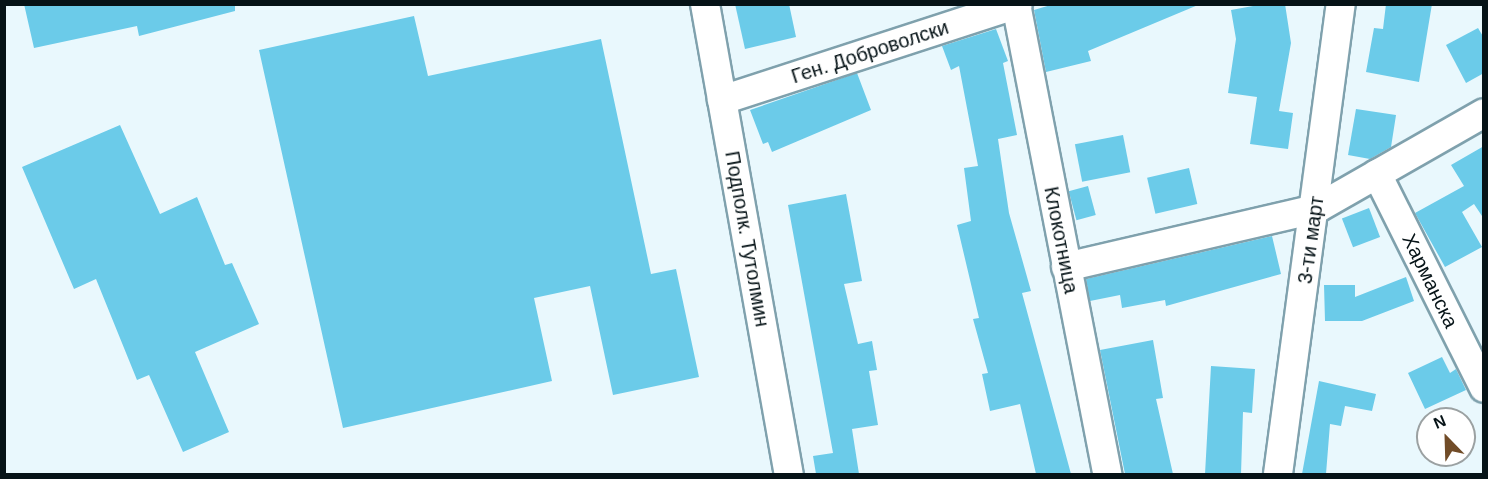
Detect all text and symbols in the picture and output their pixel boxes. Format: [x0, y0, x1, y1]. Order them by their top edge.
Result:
street label: Ген. Доброволски [788, 15, 952, 89]
street label: Подполк. Тутолмин [720, 149, 774, 329]
street label: Клокотница [1039, 185, 1083, 295]
street label: 3-ти март [1293, 195, 1329, 285]
street label: Харманска [1397, 230, 1463, 332]
north arrow [1416, 407, 1476, 467]
text: N [1431, 412, 1448, 432]

